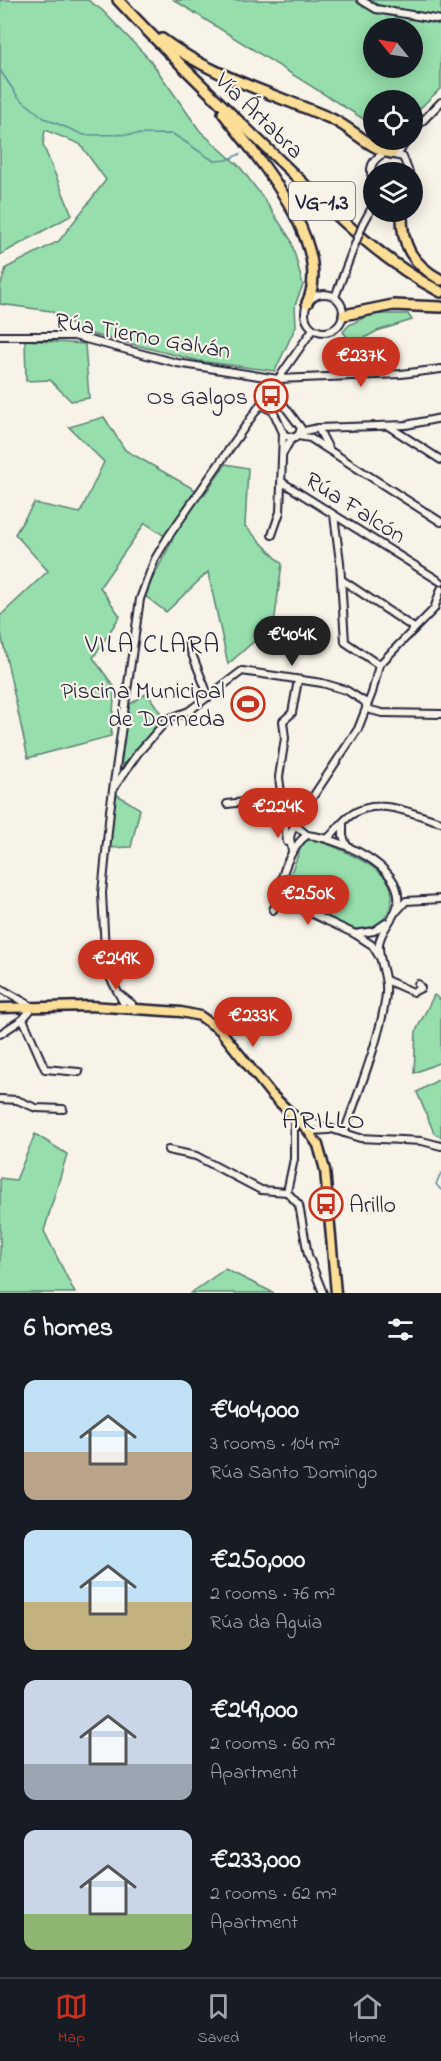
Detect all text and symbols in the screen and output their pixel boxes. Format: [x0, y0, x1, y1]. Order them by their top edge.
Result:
north arrow [363, 18, 423, 78]
map controls [363, 18, 423, 222]
street label: Vía Ártabra [205, 65, 311, 168]
button: locate [363, 90, 423, 150]
button: layers [363, 162, 423, 222]
road number: VG-1.3 [289, 182, 355, 220]
street label: Rúa Tierno Galván [52, 305, 233, 370]
pin: €237K [319, 337, 403, 388]
text: €237K [336, 342, 386, 371]
bus stop icon: Os Galgos [253, 378, 289, 414]
place label: Os Galgos [146, 381, 248, 416]
street label: Rúa Falcón [297, 464, 412, 554]
pin: €404K [250, 616, 334, 667]
text: €404K [268, 621, 316, 650]
district label: VILA CLARA [84, 627, 221, 665]
place label: Piscina Municipal de Dorneda [61, 675, 225, 738]
sports icon: Piscina Municipal de Dorneda [230, 686, 266, 722]
pin: €224K [236, 788, 320, 839]
text: €224K [252, 793, 304, 822]
pin: €250K [266, 875, 350, 926]
text: €250K [281, 880, 335, 909]
pin: €249K [74, 940, 158, 991]
text: €249K [92, 945, 140, 974]
pin: €233K [211, 997, 295, 1048]
text: €233K [228, 1002, 278, 1031]
district label: ARILLO [282, 1102, 366, 1141]
bus stop icon: Arillo [308, 1186, 344, 1222]
place label: Arillo [349, 1189, 396, 1224]
text: 6 homes [24, 1310, 113, 1348]
icon: filters [384, 1313, 417, 1346]
text: €404,000 [210, 1392, 299, 1430]
icon: home [72, 1404, 144, 1476]
text: 3 rooms · 104 m² [210, 1430, 340, 1459]
text: Rúa Santo Domingo [210, 1459, 377, 1488]
text: €250,000 [210, 1542, 305, 1580]
icon: home [72, 1554, 144, 1626]
text: 2 rooms · 76 m² [210, 1580, 335, 1609]
text: Rúa da Aguia [210, 1609, 322, 1638]
text: €249,000 [210, 1692, 298, 1730]
icon: home [72, 1704, 144, 1776]
text: 2 rooms · 60 m² [210, 1730, 336, 1759]
text: Apartment [210, 1759, 298, 1788]
text: €233,000 [210, 1842, 301, 1880]
icon: home [72, 1854, 144, 1926]
text: 2 rooms · 62 m² [210, 1880, 337, 1909]
text: Apartment [210, 1909, 298, 1938]
tab: Map [55, 1990, 88, 2050]
tab: Saved [198, 1990, 239, 2050]
tab: Home [349, 1990, 386, 2050]

